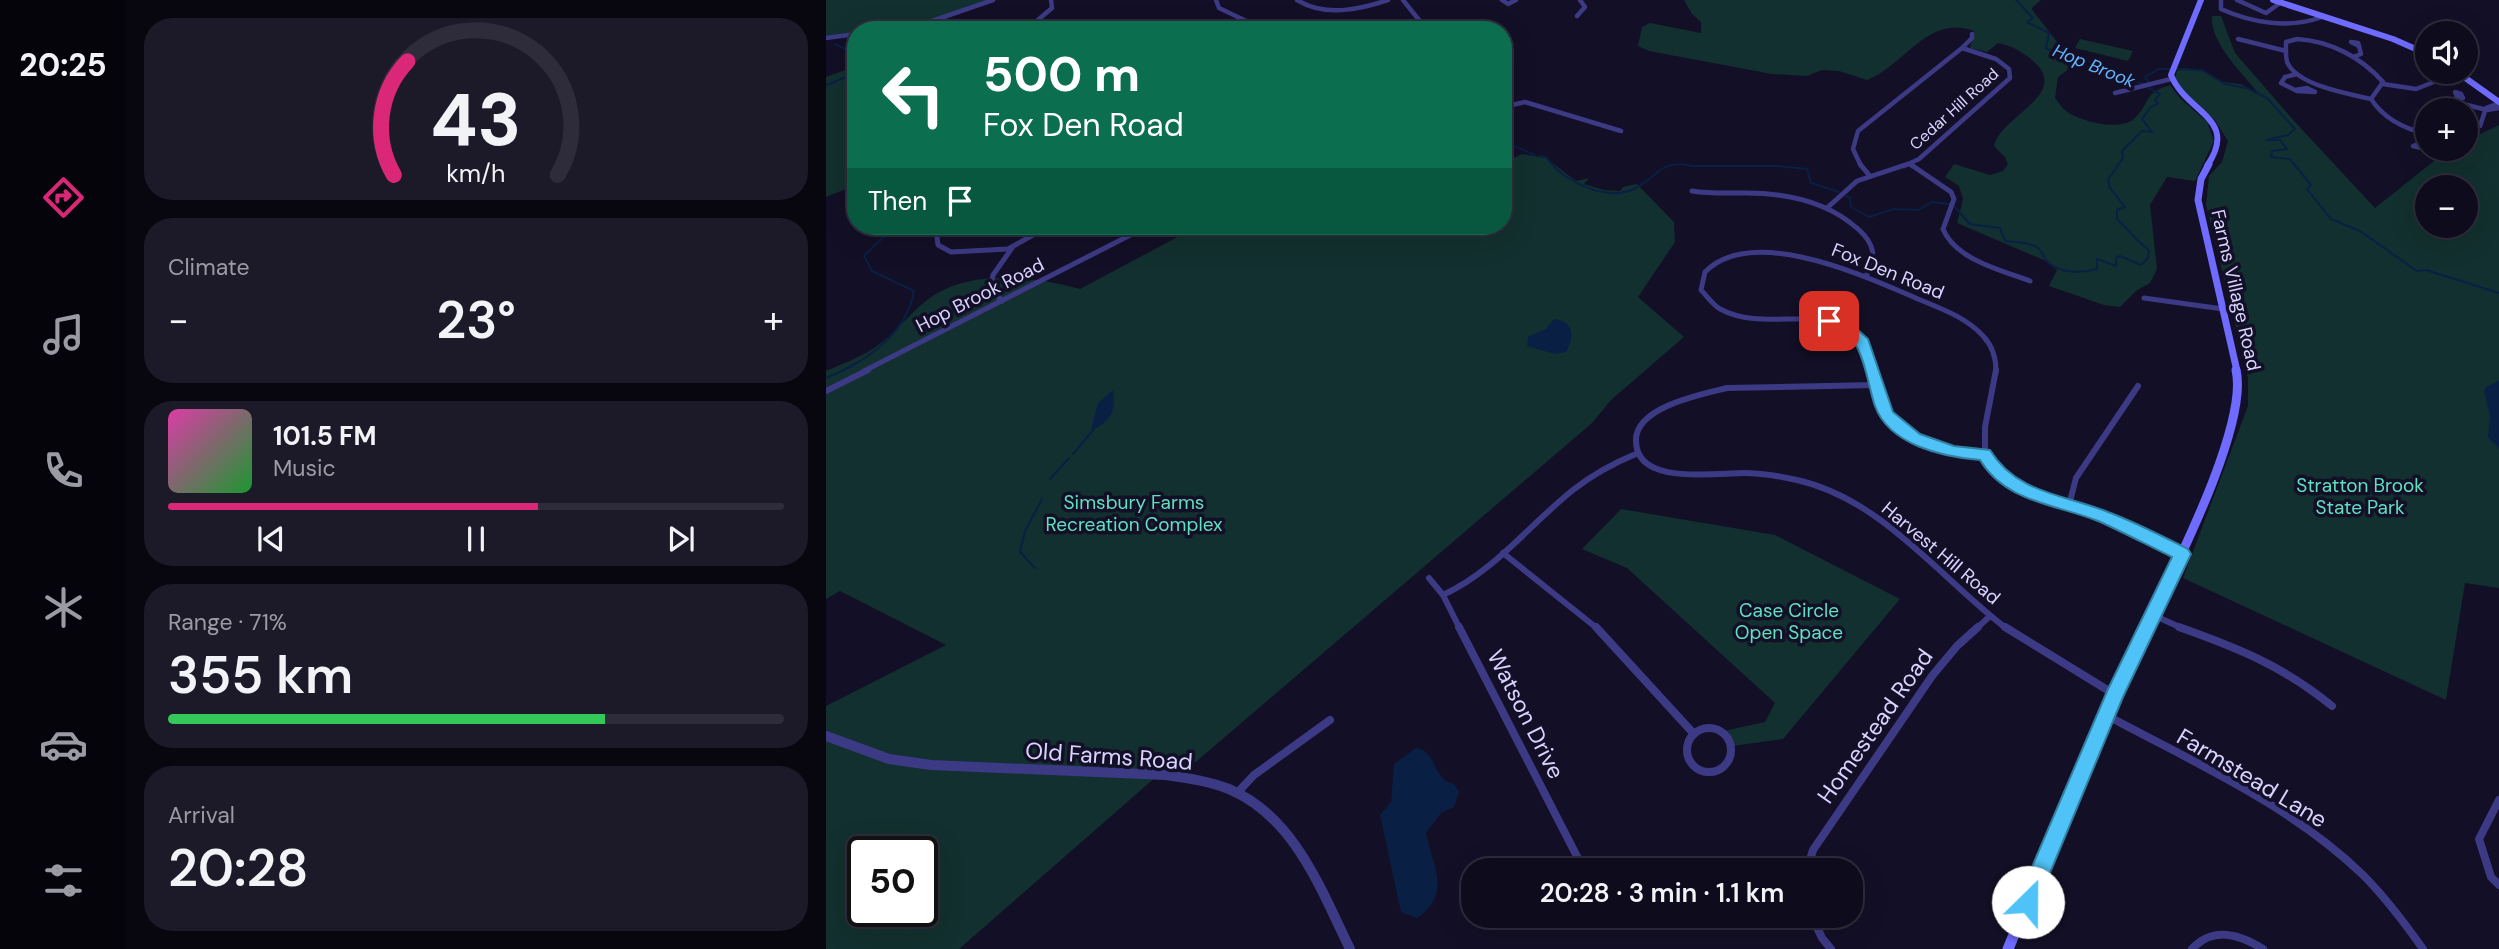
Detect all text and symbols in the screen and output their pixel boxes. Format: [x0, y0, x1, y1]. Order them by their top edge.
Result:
map controls [2415, 21, 2478, 238]
button: sound [2415, 21, 2478, 84]
water label: Hop Brook [2049, 39, 2140, 94]
text: 500 m [983, 42, 1140, 106]
text: 20:25 [19, 44, 107, 86]
icon: left [868, 49, 959, 140]
street label: Cedar Hill Road [1905, 63, 2003, 155]
text: 43 [430, 73, 522, 168]
button: + [2415, 98, 2478, 161]
text: Fox Den Road [983, 104, 1184, 146]
text: km/h [446, 157, 506, 190]
icon: directions [39, 173, 88, 222]
button: − [2415, 175, 2478, 238]
icon: arrive [941, 182, 979, 220]
text: Then [868, 184, 927, 218]
street label: Farms Village Road [2205, 207, 2267, 373]
street label: Fox Den Road [1828, 237, 1948, 305]
text: Climate [168, 252, 250, 282]
street label: Hop Brook Road [912, 252, 1048, 338]
text: 23° [436, 286, 516, 354]
pin [1799, 291, 1859, 351]
text: − [168, 295, 189, 345]
text: + [763, 295, 784, 345]
icon: arrive [1810, 302, 1848, 340]
icon: music [39, 310, 88, 359]
text: 101.5 FM [273, 419, 377, 453]
icon: phone [39, 446, 88, 495]
text: Music [273, 453, 336, 483]
park label: Stratton Brook State Park [2296, 473, 2424, 520]
park label: Simsbury Farms Recreation Complex [1046, 490, 1223, 537]
street label: Harvest Hill Road [1876, 496, 2006, 610]
icon: previous [252, 520, 290, 558]
icon: pause [457, 520, 495, 558]
icon: next [662, 520, 700, 558]
icon: climate [39, 583, 88, 632]
park label: Case Circle Open Space [1735, 598, 1843, 645]
text: Range · 71% [168, 607, 287, 637]
text: 355 km [168, 641, 353, 709]
street label: Homestead Road [1810, 643, 1940, 809]
street label: Watson Drive [1481, 644, 1571, 784]
icon: car [39, 720, 88, 769]
street label: Farmstead Lane [2172, 721, 2332, 835]
street label: Old Farms Road [1024, 735, 1194, 777]
text: Arrival [168, 800, 235, 830]
text: 20:28 [168, 834, 308, 902]
speed limit sign: 50 [847, 836, 938, 927]
icon: filters [39, 856, 88, 905]
position arrow [1991, 865, 2065, 939]
text: 20:28 · 3 min · 1.1 km [1540, 876, 1784, 910]

